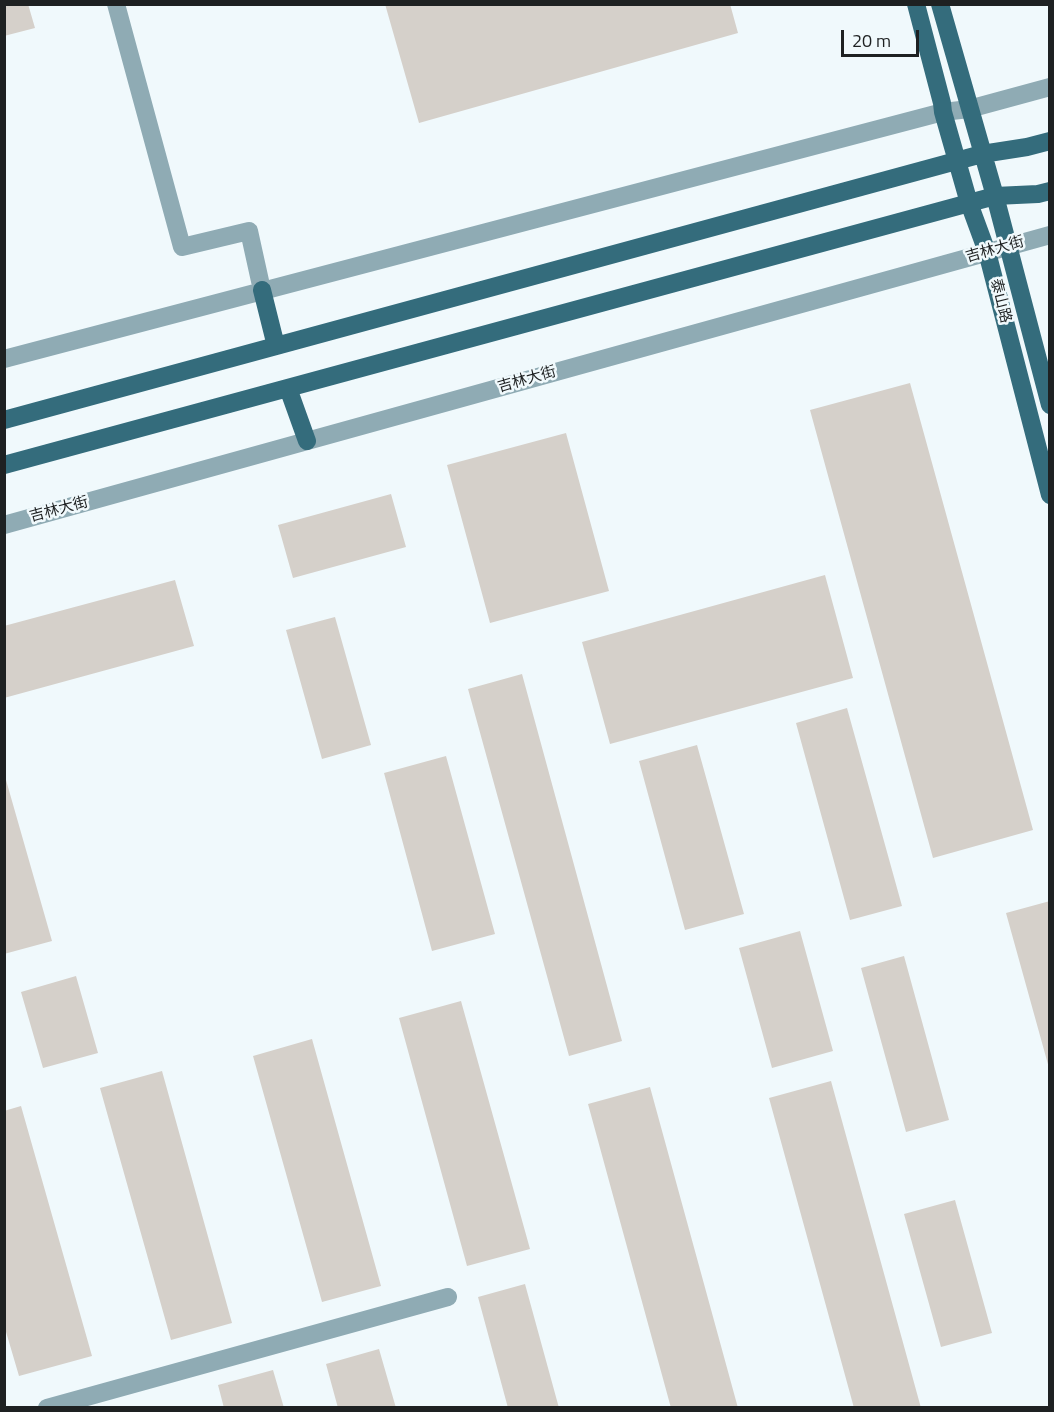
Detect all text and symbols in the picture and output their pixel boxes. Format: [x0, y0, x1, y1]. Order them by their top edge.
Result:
scale bar [844, 18, 922, 56]
text: 20 m [852, 27, 891, 54]
street label: 吉林大街 [964, 233, 1026, 267]
street label: 泰山路 [986, 277, 1014, 325]
street label: 吉林大街 [496, 363, 558, 397]
street label: 吉林大街 [28, 494, 90, 526]

